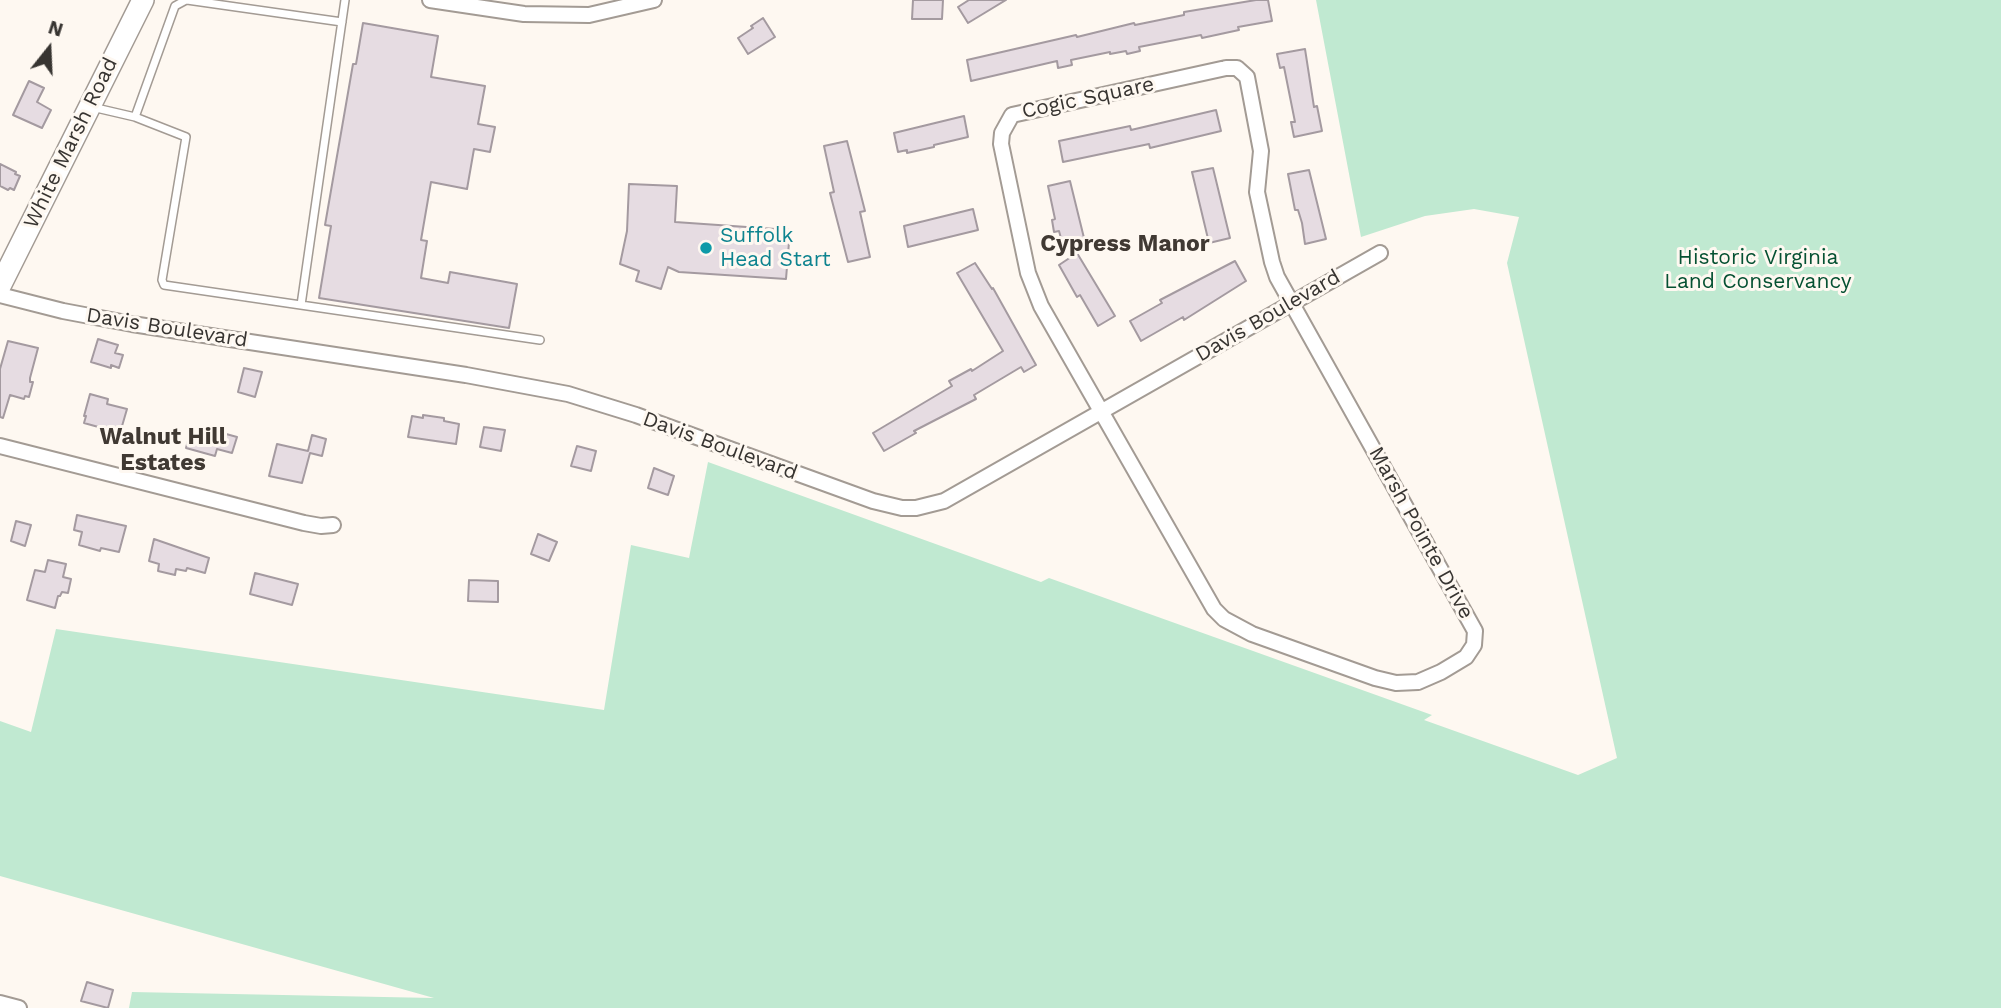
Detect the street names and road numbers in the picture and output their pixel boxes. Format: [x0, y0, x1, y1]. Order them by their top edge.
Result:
street label: White Marsh Road [19, 53, 123, 233]
street label: Cogic Square [1020, 72, 1156, 124]
street label: Davis Boulevard [1191, 264, 1345, 368]
street label: Davis Boulevard [85, 303, 249, 353]
street label: Davis Boulevard [639, 406, 801, 486]
street label: Marsh Pointe Drive [1363, 442, 1479, 624]

